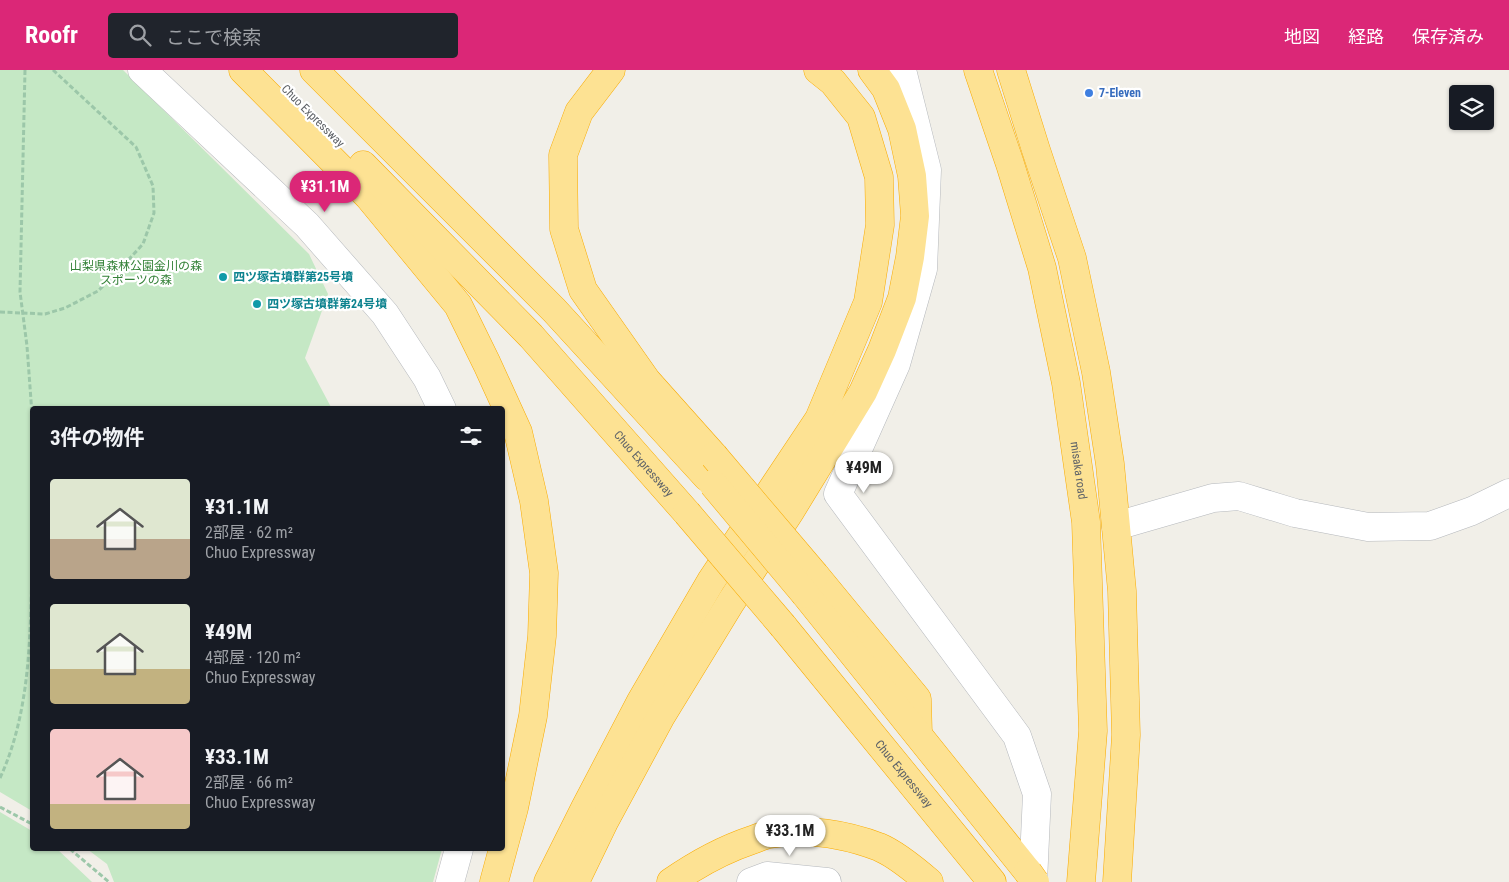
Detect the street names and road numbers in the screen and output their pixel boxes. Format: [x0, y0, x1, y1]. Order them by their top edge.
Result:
street label: Chuo Expressway [279, 82, 347, 150]
street label: Chuo Expressway [611, 428, 676, 500]
street label: misaka road [1068, 441, 1090, 500]
street label: Chuo Expressway [872, 737, 935, 811]

